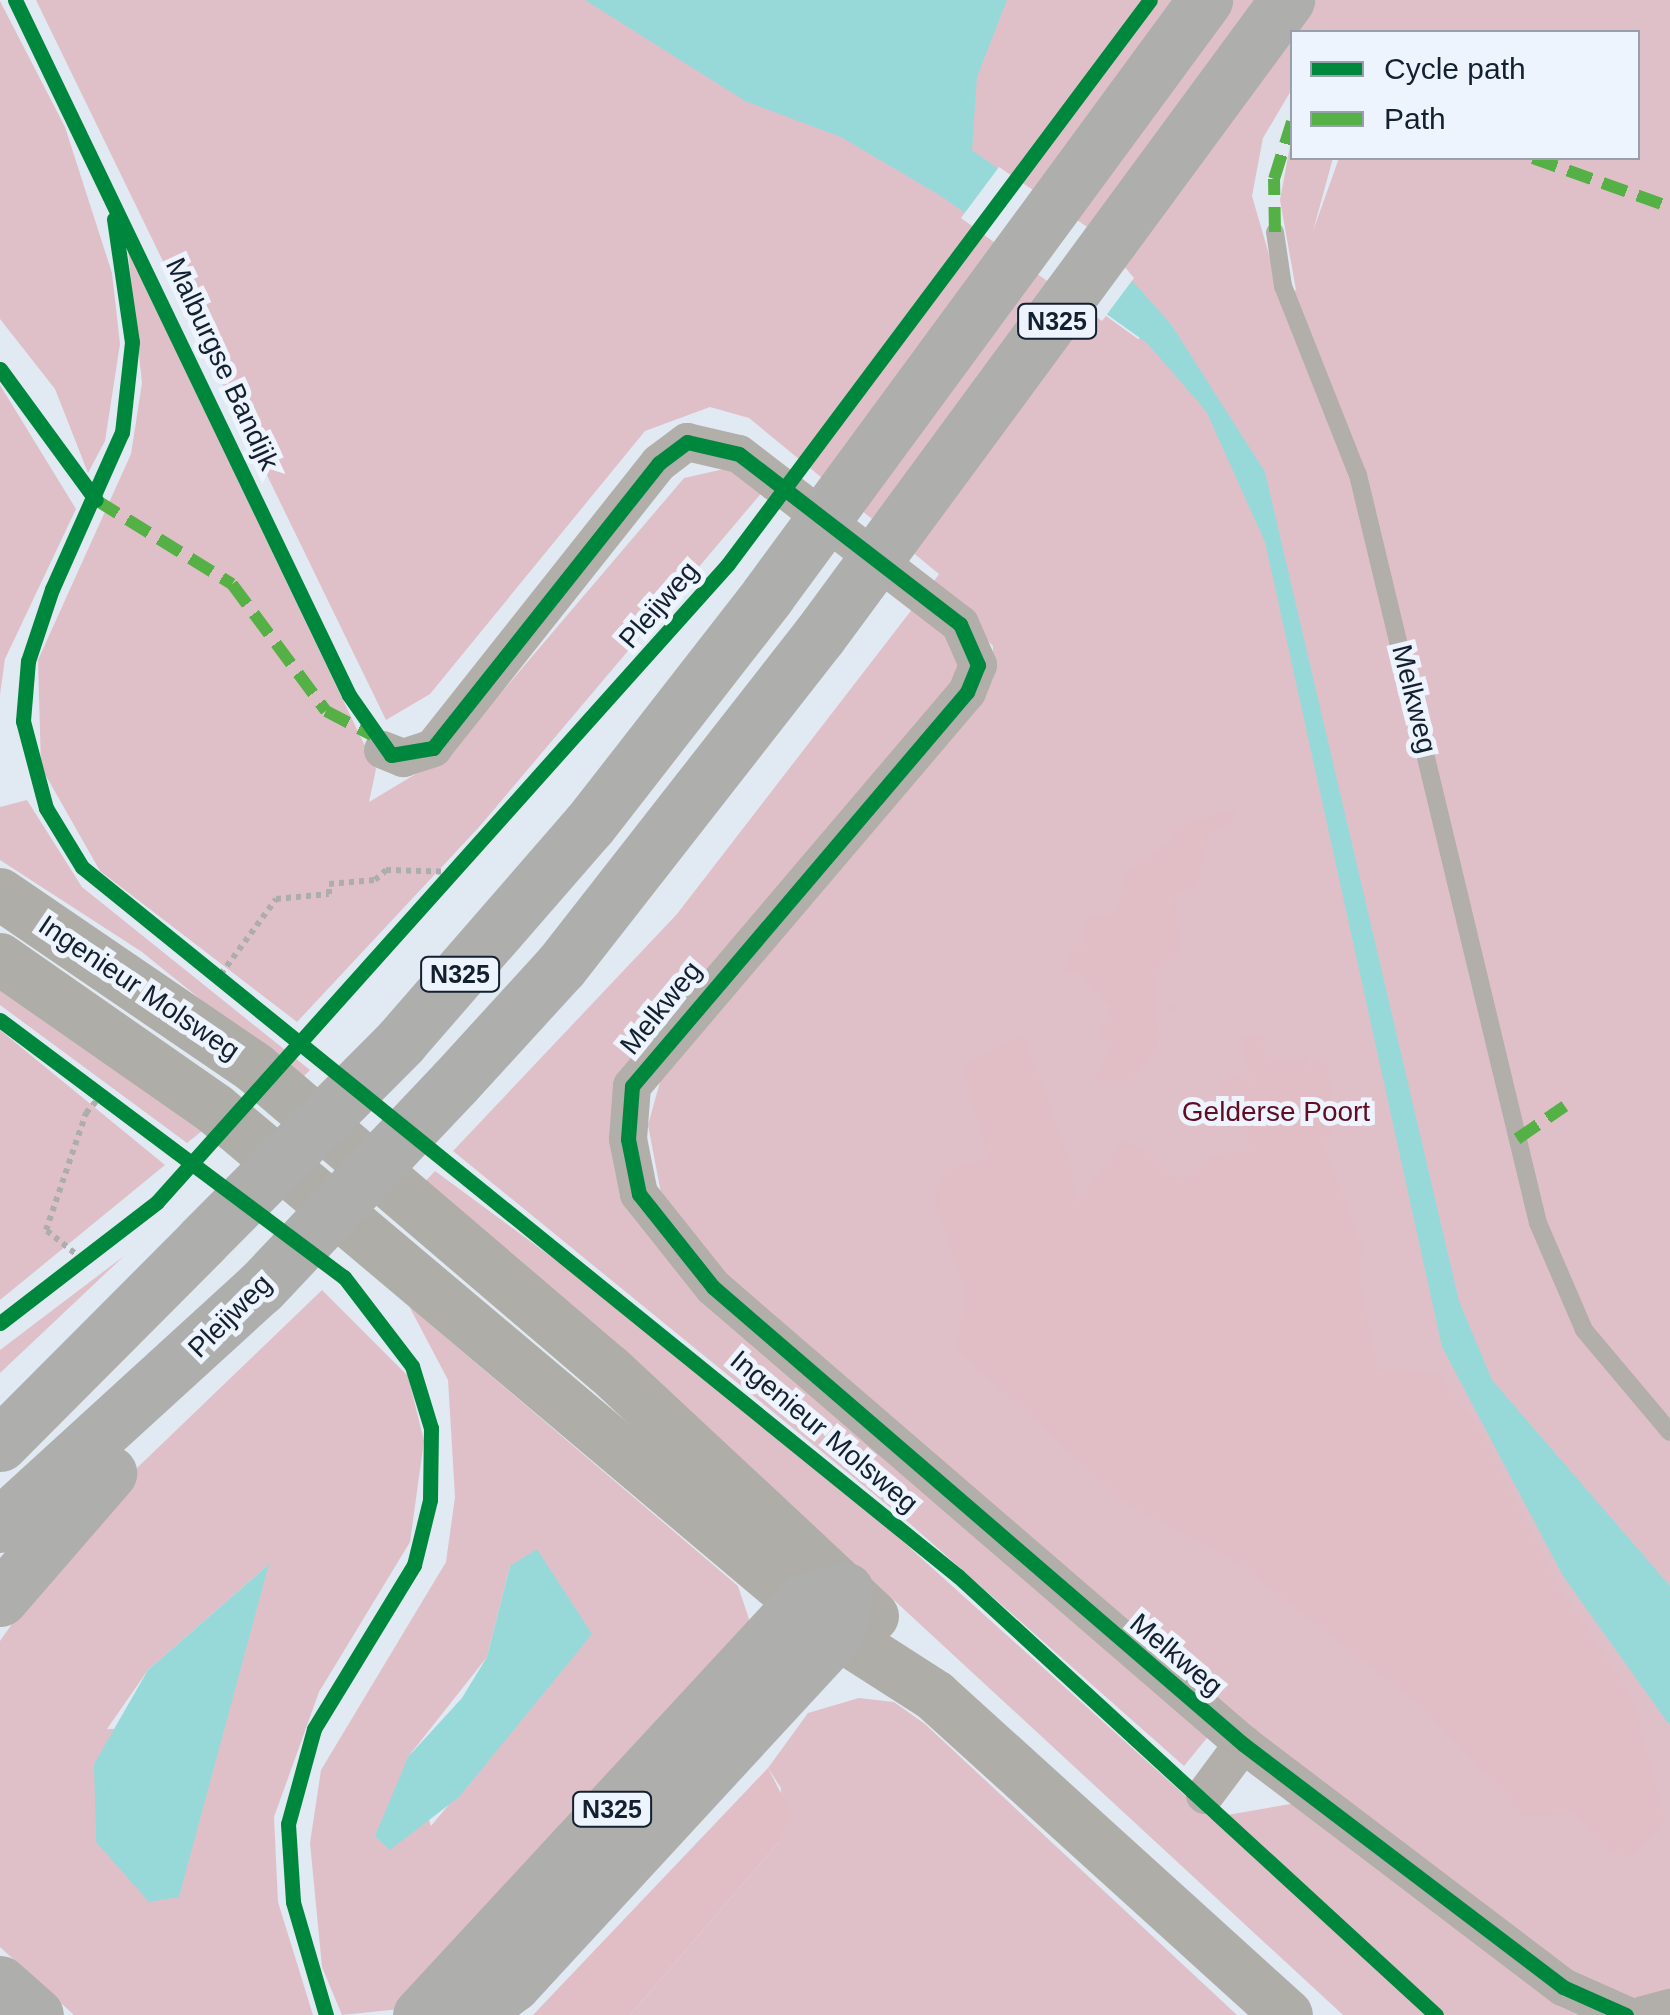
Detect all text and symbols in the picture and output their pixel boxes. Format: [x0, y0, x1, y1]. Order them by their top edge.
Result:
legend [1290, 30, 1640, 160]
text: Cycle path [1384, 52, 1526, 85]
text: Path [1384, 102, 1446, 135]
street label: Malburgse Bandijk [158, 253, 286, 475]
road number: N325 [1017, 301, 1097, 341]
street label: Pleijweg [612, 555, 706, 655]
street label: Melkweg [1384, 641, 1444, 757]
street label: Ingenieur Molsweg [32, 908, 246, 1068]
road number: N325 [420, 954, 500, 994]
street label: Melkweg [613, 954, 709, 1062]
park label: Gelderse Poort [1182, 1095, 1370, 1129]
street label: Pleijweg [181, 1267, 279, 1365]
street label: Ingenieur Molsweg [723, 1344, 925, 1520]
street label: Melkweg [1123, 1607, 1229, 1703]
road number: N325 [572, 1789, 652, 1829]

